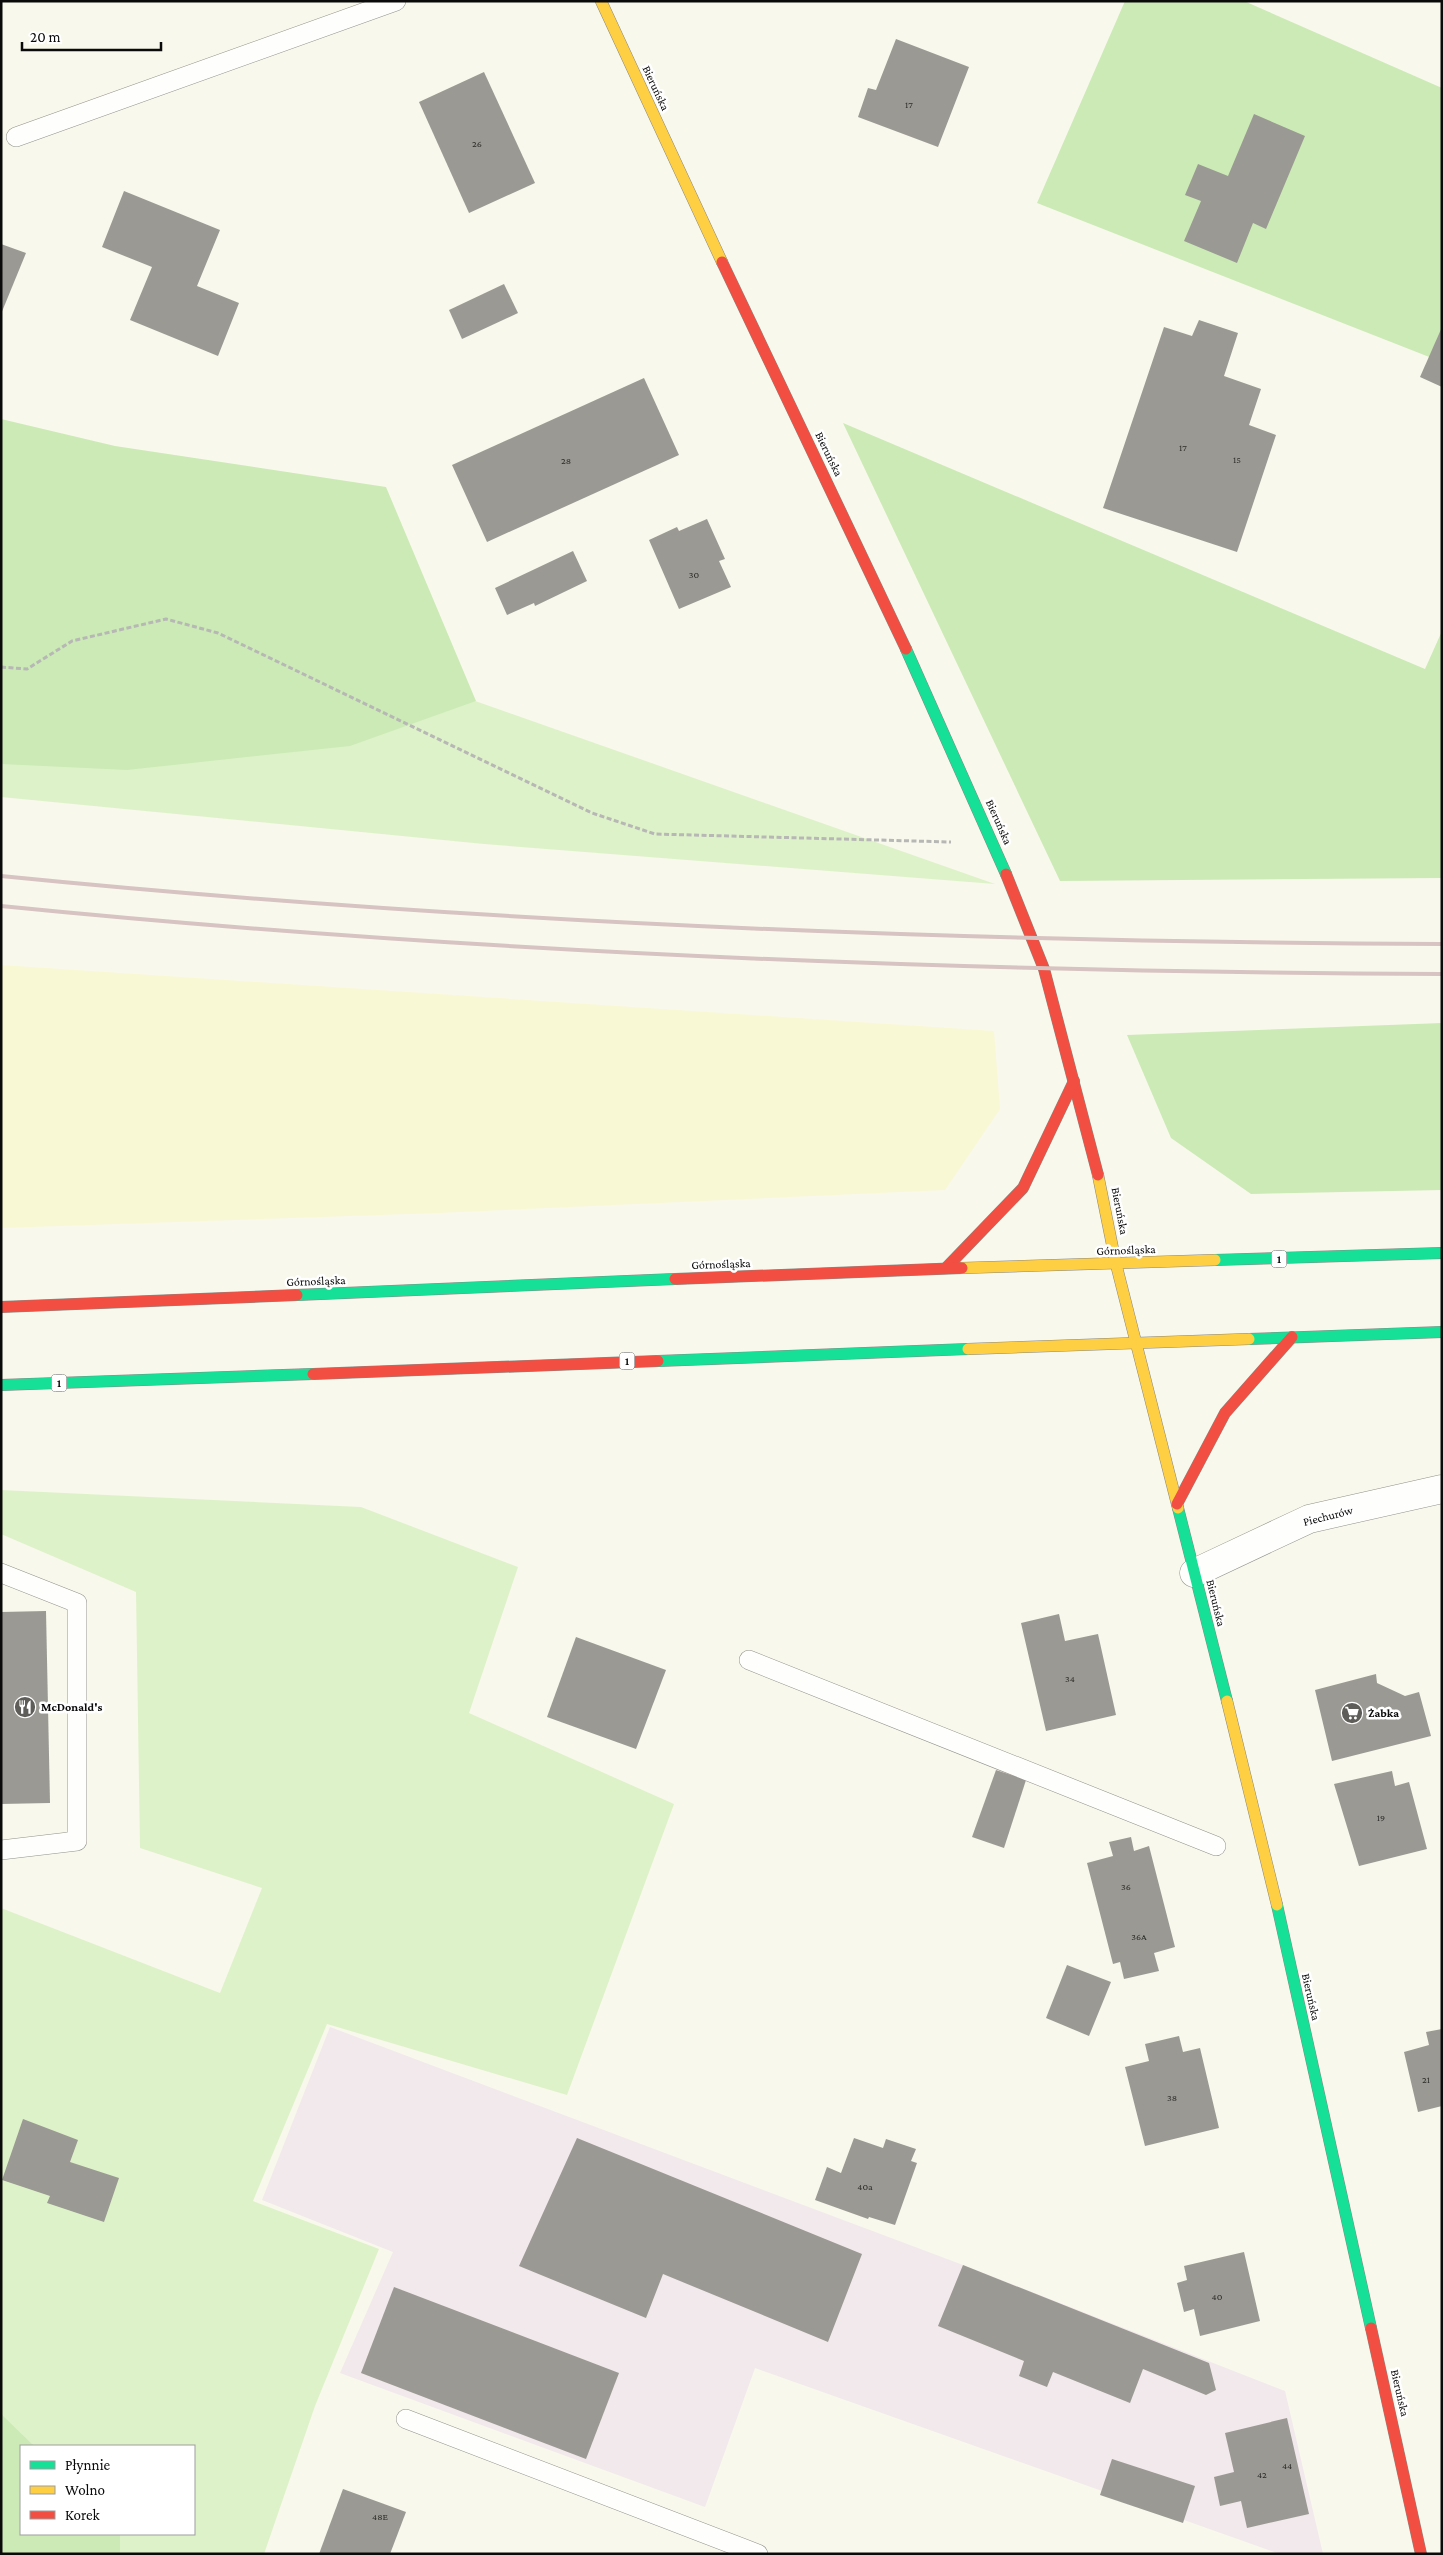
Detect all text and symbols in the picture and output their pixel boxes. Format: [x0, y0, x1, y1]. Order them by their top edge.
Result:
scale bar [22, 20, 161, 52]
text: 20 m [30, 29, 61, 45]
street label: Bieruńska [640, 63, 673, 113]
house number: 17 [905, 99, 913, 110]
house number: 26 [472, 138, 482, 149]
street label: Bieruńska [812, 429, 846, 479]
house number: 17 [1179, 442, 1187, 453]
house number: 15 [1233, 454, 1241, 465]
house number: 28 [561, 455, 571, 466]
house number: 30 [689, 569, 700, 580]
street label: Bieruńska [983, 797, 1015, 847]
street label: Bieruńska [1109, 1186, 1132, 1236]
street label: Górnośląska [1096, 1242, 1156, 1258]
road number: 1 [1272, 1250, 1286, 1268]
street label: Górnośląska [691, 1256, 751, 1272]
street label: Górnośląska [286, 1273, 346, 1289]
road number: 1 [620, 1352, 634, 1370]
road number: 1 [52, 1375, 66, 1392]
street label: Piechurów [1302, 1503, 1355, 1529]
street label: Bieruńska [1203, 1578, 1229, 1628]
house number: 34 [1065, 1673, 1075, 1684]
restaurant icon: McDonald's [13, 1695, 37, 1719]
place label: McDonald's [41, 1700, 102, 1714]
supermarket icon: Żabka [1340, 1701, 1364, 1725]
place label: Żabka [1368, 1706, 1399, 1720]
house number: 19 [1377, 1812, 1385, 1823]
house number: 36 [1121, 1881, 1131, 1892]
house number: 36A [1131, 1931, 1147, 1942]
street label: Bieruńska [1299, 1972, 1323, 2022]
house number: 21 [1422, 2074, 1430, 2085]
house number: 38 [1167, 2092, 1177, 2103]
house number: 40a [857, 2181, 873, 2192]
house number: 40 [1212, 2291, 1223, 2302]
street label: Bieruńska [1388, 2368, 1412, 2418]
legend [20, 2445, 195, 2535]
text: Płynnie [65, 2457, 111, 2474]
house number: 44 [1282, 2460, 1292, 2471]
house number: 42 [1257, 2469, 1267, 2480]
text: Wolno [65, 2482, 105, 2498]
text: Korek [65, 2507, 100, 2523]
house number: 48E [372, 2511, 389, 2522]

